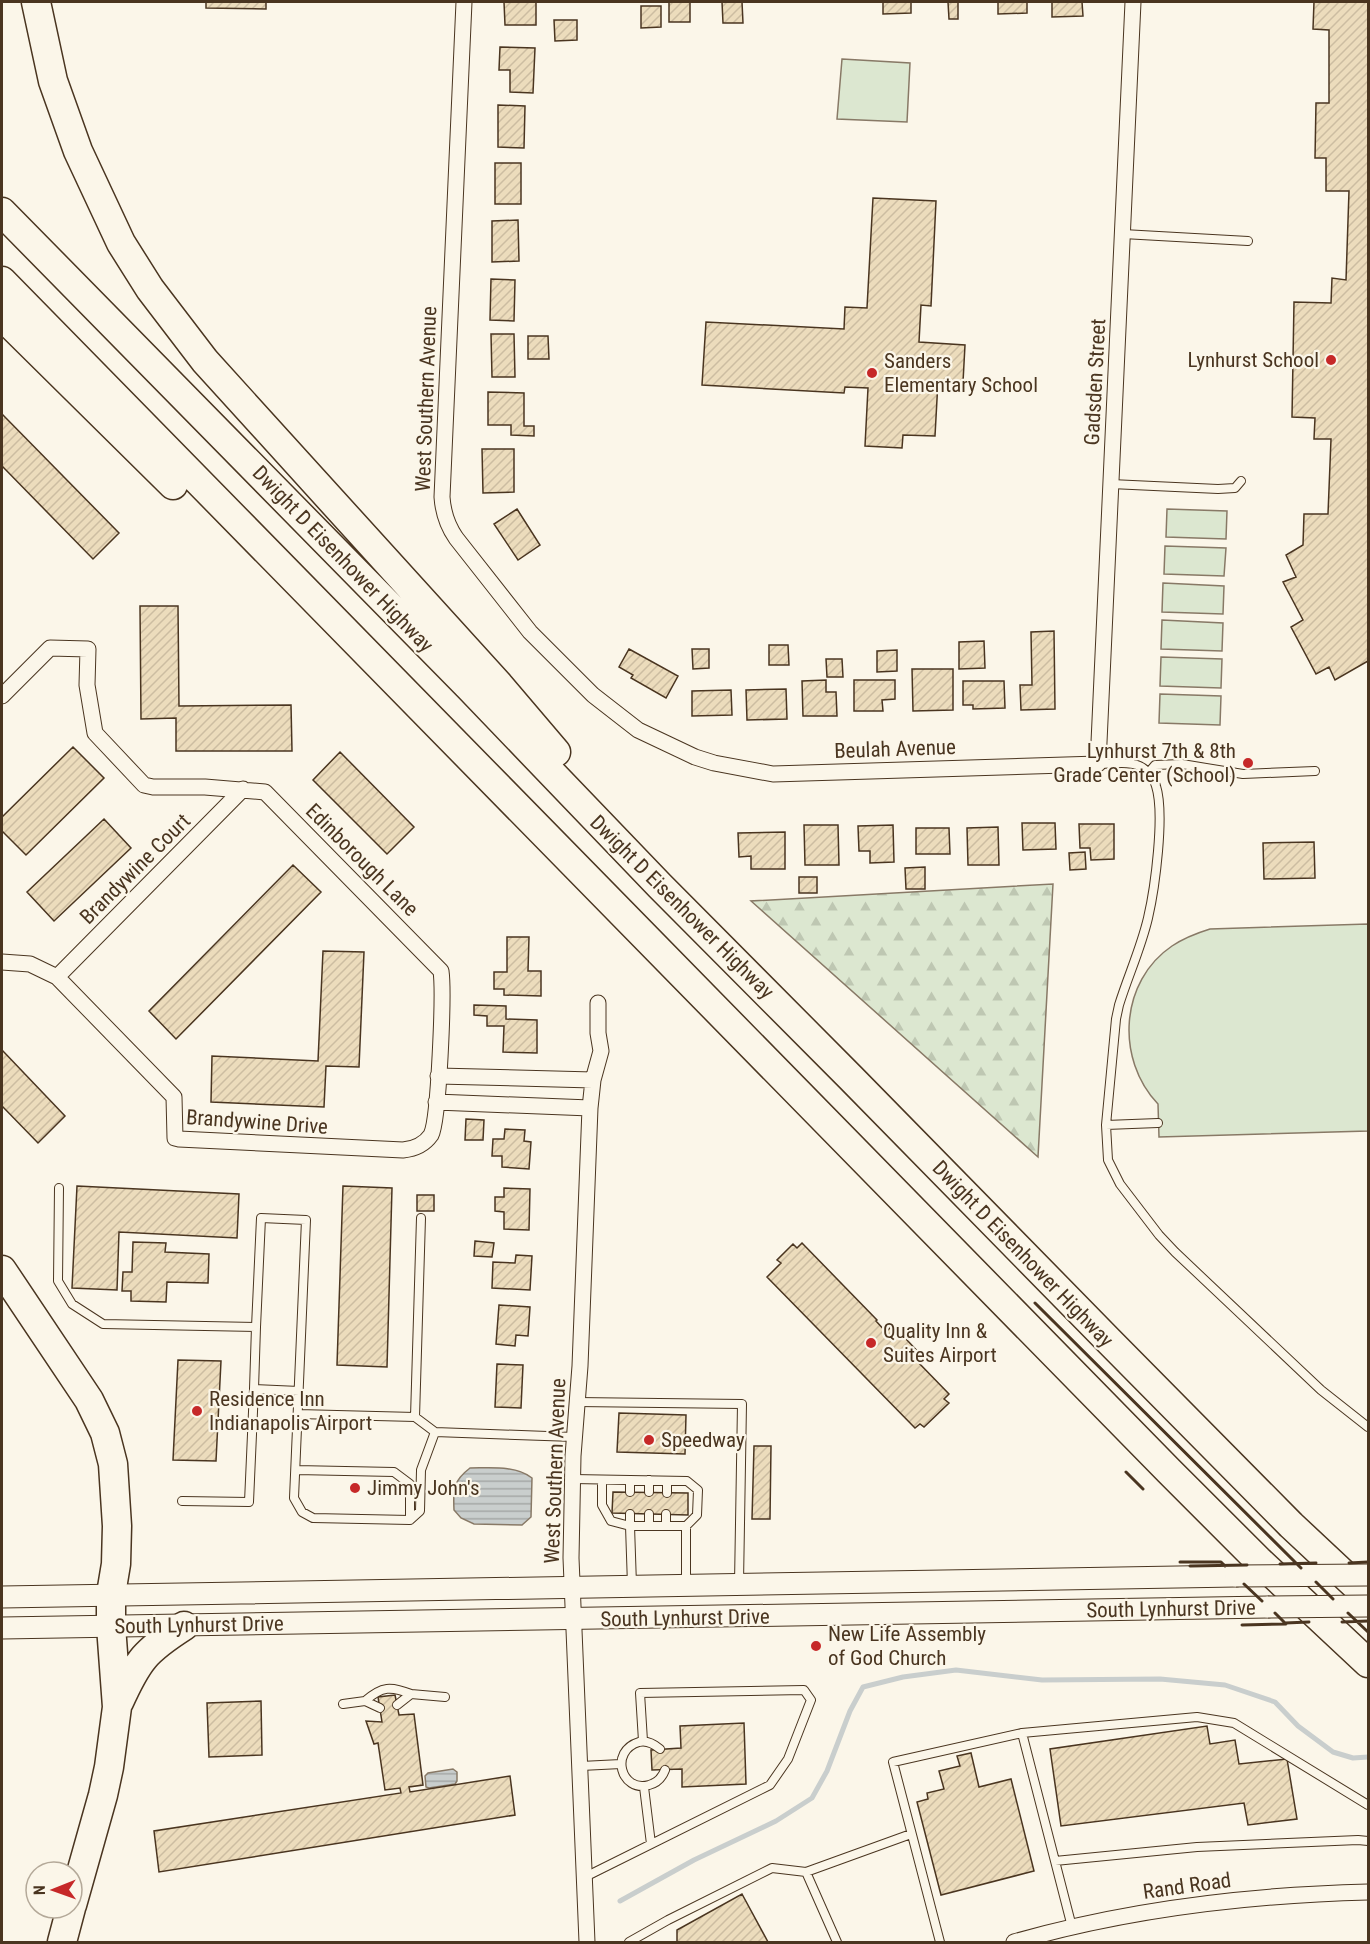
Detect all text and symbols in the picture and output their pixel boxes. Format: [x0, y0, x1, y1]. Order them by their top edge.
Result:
street label: West Southern Avenue [411, 306, 441, 492]
street label: Gadsden Street [1080, 318, 1110, 446]
place label: Lynhurst School [1188, 348, 1319, 372]
place label: Sanders Elementary School [884, 349, 1038, 397]
marker: Lynhurst School [1324, 353, 1338, 367]
marker: Sanders Elementary School [865, 366, 879, 380]
street label: Dwight D Eisenhower Highway [248, 461, 439, 657]
street label: Beulah Avenue [834, 735, 956, 763]
place label: Lynhurst 7th & 8th Grade Center (School) [1053, 739, 1236, 787]
marker: Lynhurst 7th & 8th Grade Center (School) [1241, 756, 1255, 770]
street label: Edinborough Lane [301, 799, 423, 921]
street label: Brandywine Court [75, 809, 195, 929]
street label: Dwight D Eisenhower Highway [585, 810, 779, 1004]
street label: Brandywine Drive [185, 1105, 329, 1139]
street label: Dwight D Eisenhower Highway [928, 1156, 1119, 1352]
place label: Quality Inn & Suites Airport [883, 1319, 997, 1367]
marker: Quality Inn & Suites Airport [864, 1336, 878, 1350]
street label: West Southern Avenue [540, 1378, 570, 1564]
place label: Residence Inn Indianapolis Airport [209, 1387, 372, 1435]
marker: Residence Inn Indianapolis Airport [190, 1404, 204, 1418]
place label: Speedway [661, 1428, 745, 1452]
marker: Speedway [642, 1433, 656, 1447]
place label: Jimmy John's [367, 1476, 480, 1500]
marker: Jimmy John's [348, 1481, 362, 1495]
street label: South Lynhurst Drive [1086, 1596, 1256, 1622]
street label: South Lynhurst Drive [600, 1605, 770, 1631]
street label: South Lynhurst Drive [114, 1612, 284, 1638]
place label: New Life Assembly of God Church [828, 1622, 986, 1670]
marker: New Life Assembly of God Church [809, 1639, 823, 1653]
north arrow [24, 1860, 84, 1920]
street label: Rand Road [1141, 1868, 1233, 1904]
text: N [30, 1885, 49, 1895]

